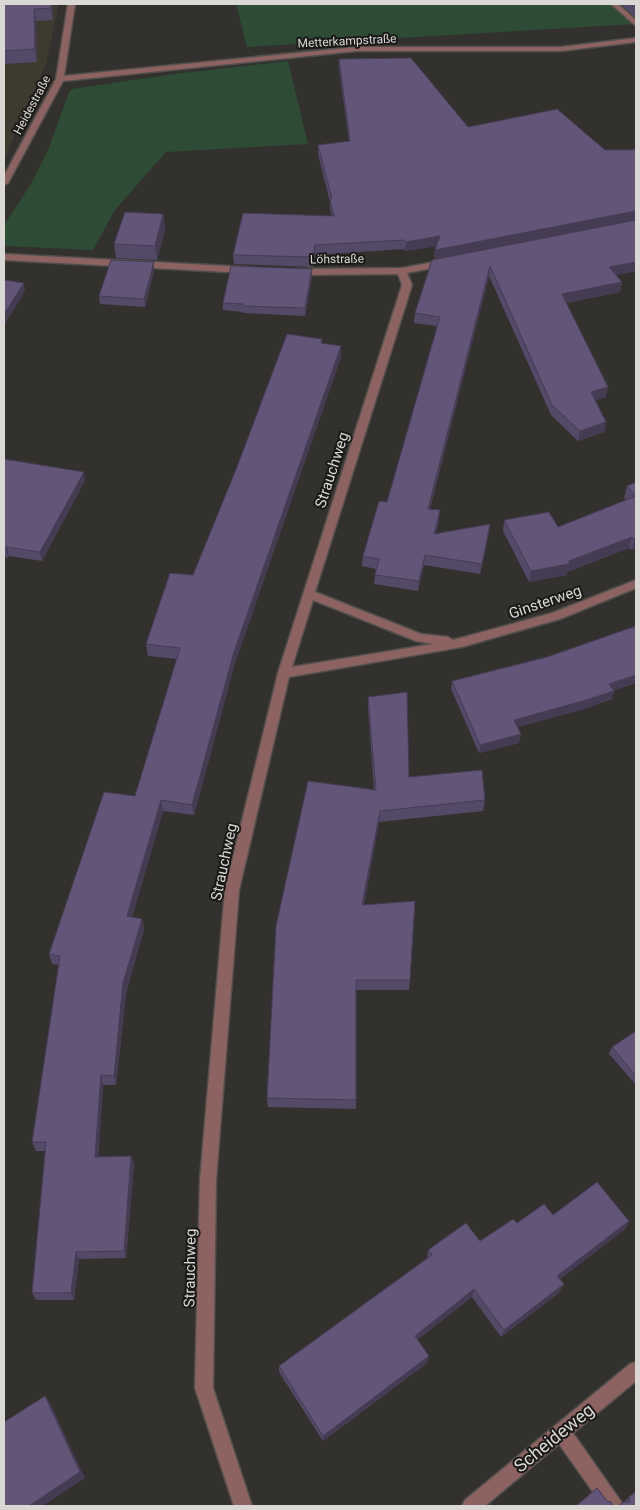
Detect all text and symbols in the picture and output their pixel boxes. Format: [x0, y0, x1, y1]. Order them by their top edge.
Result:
street label: Metterkampstraße [297, 31, 397, 51]
street label: Heidestraße [11, 73, 53, 137]
street label: Löhstraße [310, 252, 364, 266]
street label: Strauchweg [311, 430, 353, 510]
street label: Ginsterweg [506, 581, 584, 623]
street label: Strauchweg [207, 822, 241, 902]
street label: Strauchweg [180, 1228, 200, 1308]
street label: Scheideweg [509, 1399, 598, 1476]

